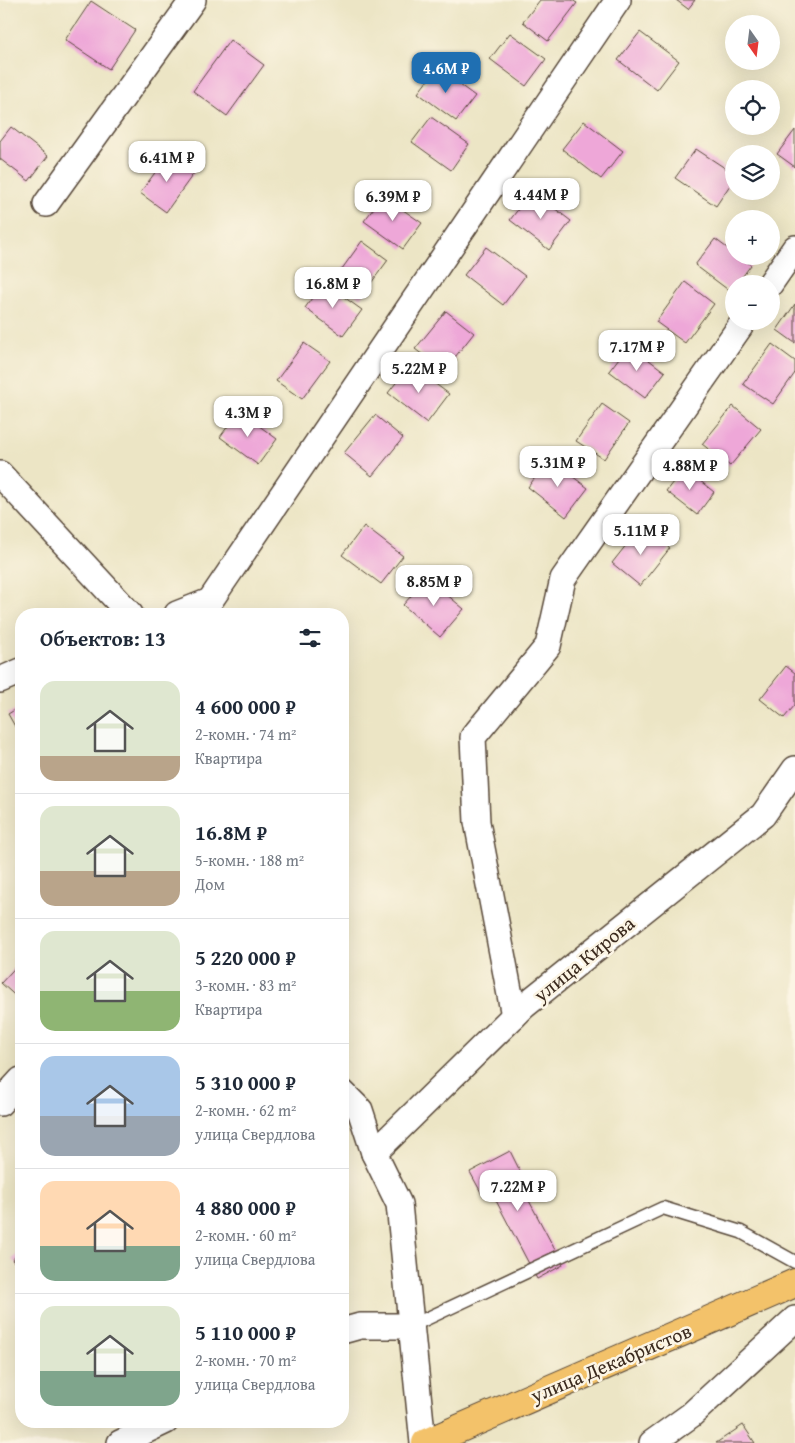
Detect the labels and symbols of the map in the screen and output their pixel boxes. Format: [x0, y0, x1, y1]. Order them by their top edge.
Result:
north arrow [725, 15, 780, 70]
pin: 4.6M ₽ [405, 52, 487, 94]
pin: 6.41M ₽ [121, 140, 213, 183]
pin: 4.44M ₽ [495, 178, 587, 220]
pin: 6.39M ₽ [347, 180, 439, 222]
pin: 16.8M ₽ [287, 266, 379, 309]
pin: 7.17M ₽ [591, 330, 683, 372]
pin: 5.22M ₽ [373, 352, 465, 394]
pin: 4.3M ₽ [207, 396, 289, 438]
pin: 5.31M ₽ [512, 446, 604, 488]
pin: 4.88M ₽ [644, 448, 736, 491]
pin: 5.11M ₽ [595, 514, 687, 556]
pin: 8.85M ₽ [388, 564, 480, 607]
street label: улица Кирова [526, 908, 641, 1009]
pin: 7.22M ₽ [472, 1170, 564, 1212]
street label: улица Декабристов [525, 1316, 696, 1410]

